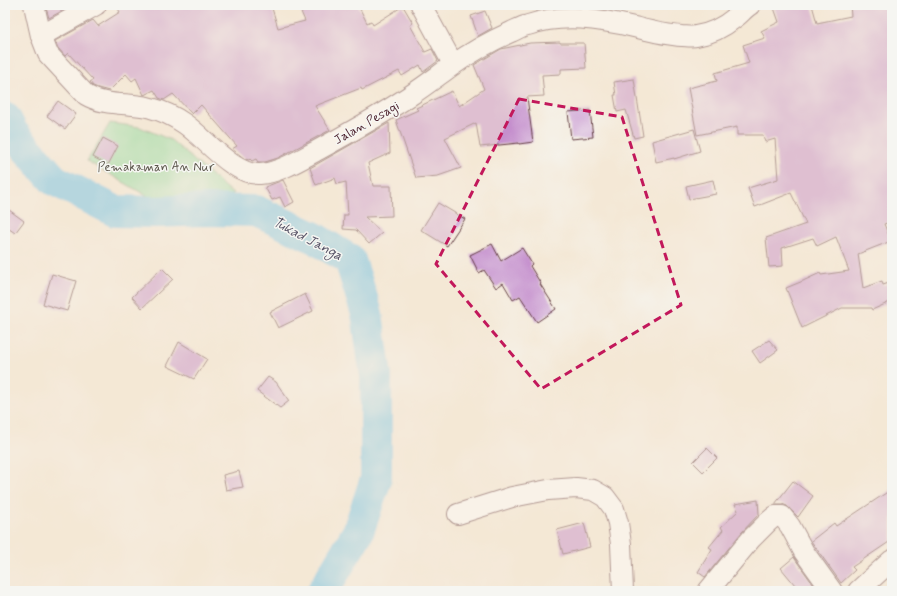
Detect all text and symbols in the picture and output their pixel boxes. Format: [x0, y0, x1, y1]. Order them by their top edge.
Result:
street label: Jalan Pesagi [331, 98, 403, 150]
park label: Pemakaman An Nur [98, 159, 215, 176]
water label: Tukad Janga [269, 213, 346, 267]

